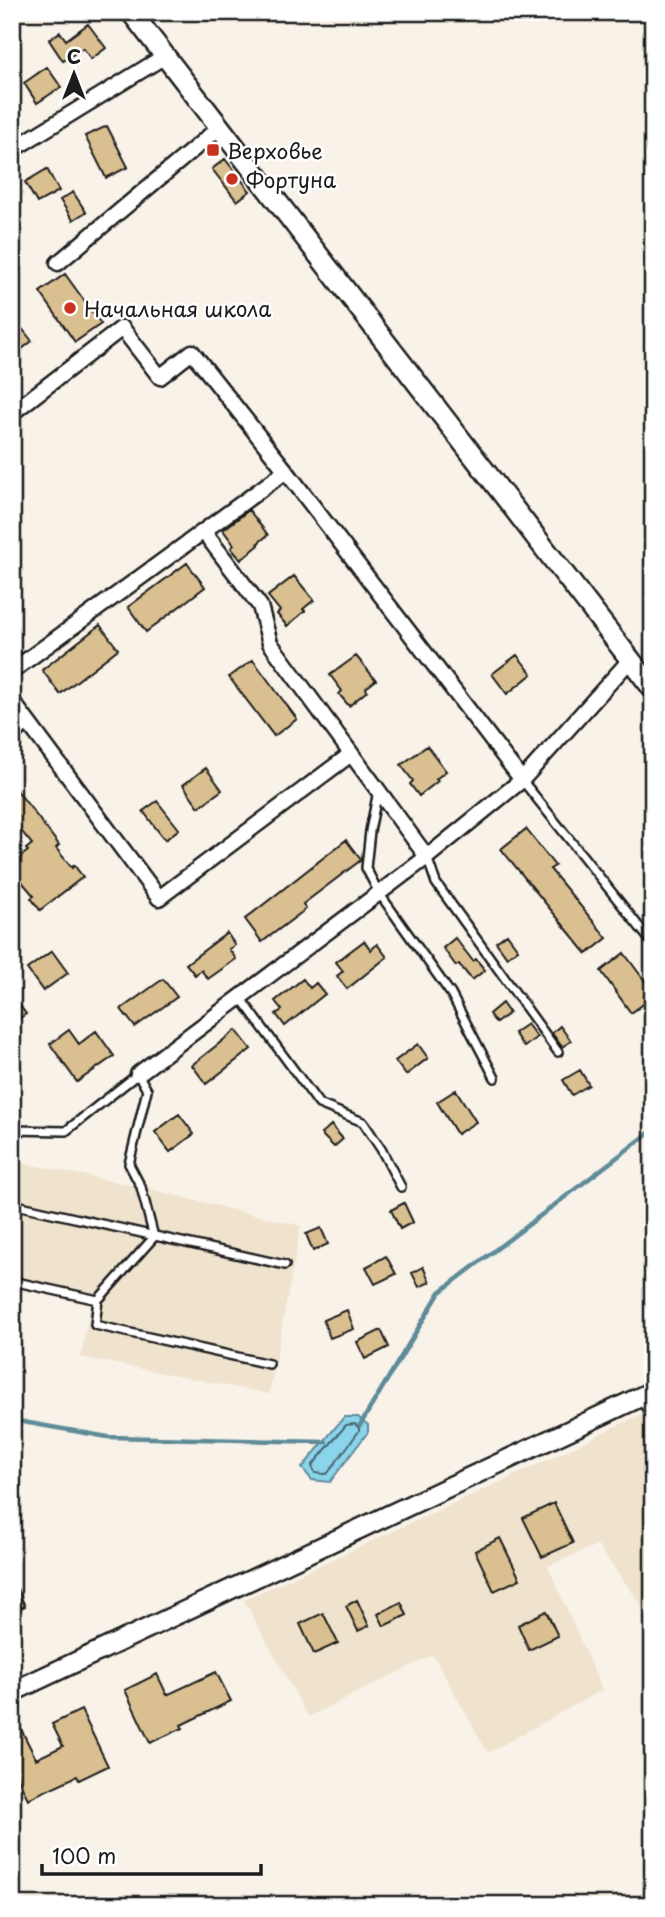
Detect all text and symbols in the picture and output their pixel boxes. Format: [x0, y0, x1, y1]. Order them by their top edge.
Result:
north arrow [38, 38, 108, 108]
text: С [67, 42, 81, 70]
place label: Верховье [227, 134, 323, 166]
marker: Верховье [205, 142, 221, 158]
place label: Фортуна [246, 163, 336, 195]
marker: Фортуна [224, 171, 240, 187]
place label: Начальная школа [84, 292, 271, 324]
marker: Начальная школа [62, 300, 78, 316]
scale bar [42, 1833, 261, 1877]
text: 100 m [52, 1839, 116, 1871]

